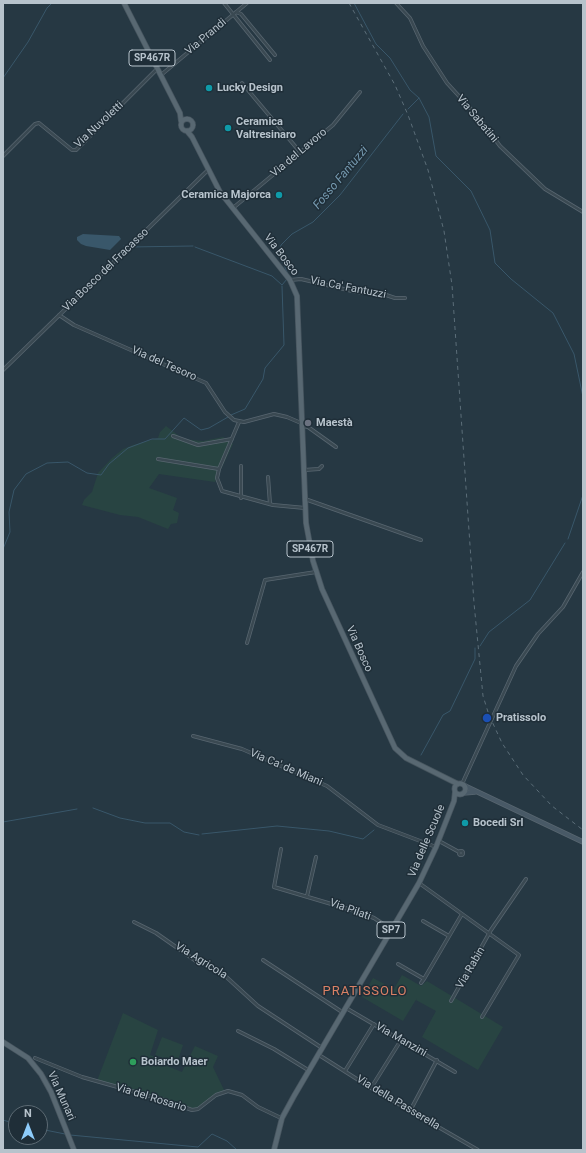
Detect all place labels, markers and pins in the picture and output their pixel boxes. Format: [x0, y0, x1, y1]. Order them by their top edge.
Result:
place label: Lucky Design [217, 81, 283, 95]
marker: Lucky Design [204, 83, 214, 93]
place label: Ceramica Valtresinaro [236, 115, 296, 141]
marker: Ceramica Valtresinaro [223, 123, 233, 133]
place label: Ceramica Majorca [181, 188, 271, 202]
marker: Ceramica Majorca [274, 190, 284, 200]
place label: Maestà [316, 416, 353, 430]
marker: Maestà [303, 418, 313, 428]
place label: Pratissolo [496, 711, 546, 725]
marker: Pratissolo [481, 712, 493, 724]
place label: Bocedi Srl [473, 816, 523, 830]
marker: Bocedi Srl [460, 818, 470, 828]
place label: Boiardo Maer [141, 1055, 208, 1069]
marker: Boiardo Maer [128, 1057, 138, 1067]

